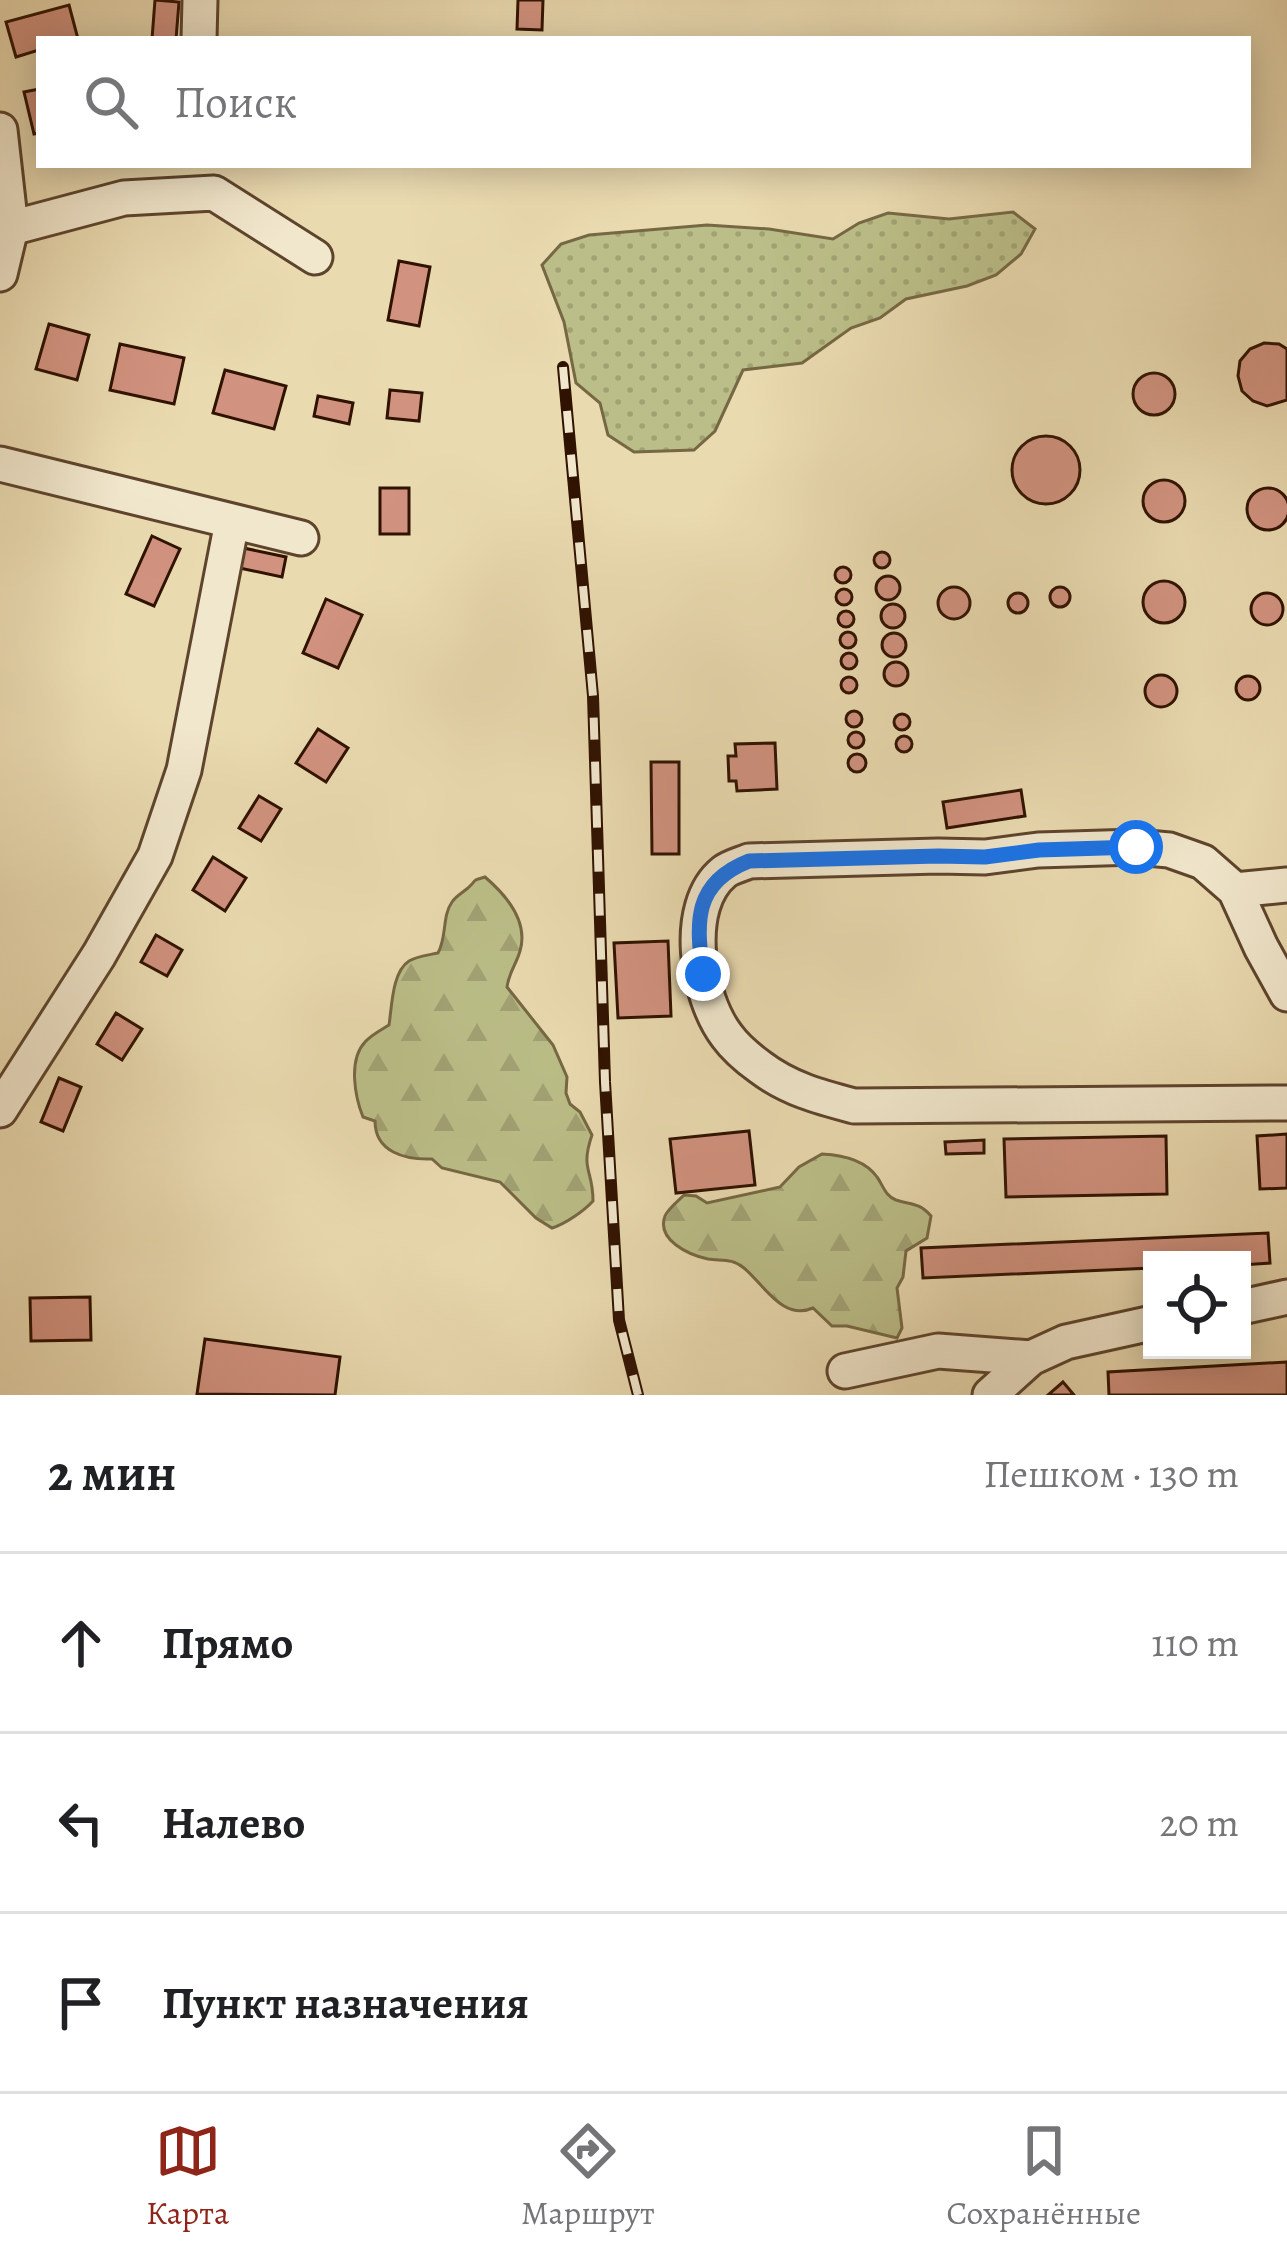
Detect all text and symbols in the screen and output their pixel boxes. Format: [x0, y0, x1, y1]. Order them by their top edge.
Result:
search box [36, 36, 1251, 168]
icon: search [78, 69, 144, 135]
text: Поиск [174, 71, 297, 133]
route start [1109, 820, 1163, 874]
route end [676, 947, 730, 1001]
map controls [1143, 1251, 1251, 1359]
button: locate [1143, 1251, 1251, 1359]
text: 2 мин [48, 1438, 176, 1508]
text: Пешком · 130 m [983, 1447, 1239, 1500]
icon: ahead [48, 1610, 114, 1676]
text: Прямо [162, 1612, 293, 1674]
text: 110 m [1151, 1616, 1239, 1669]
icon: left [48, 1790, 114, 1856]
text: Налево [162, 1792, 305, 1854]
text: 20 m [1160, 1796, 1239, 1849]
icon: arrive [48, 1970, 114, 2036]
text: Пункт назначения [162, 1972, 529, 2034]
tab: Карта [146, 2118, 229, 2235]
tab: Маршрут [521, 2118, 655, 2235]
tab: Сохранённые [946, 2118, 1141, 2235]

